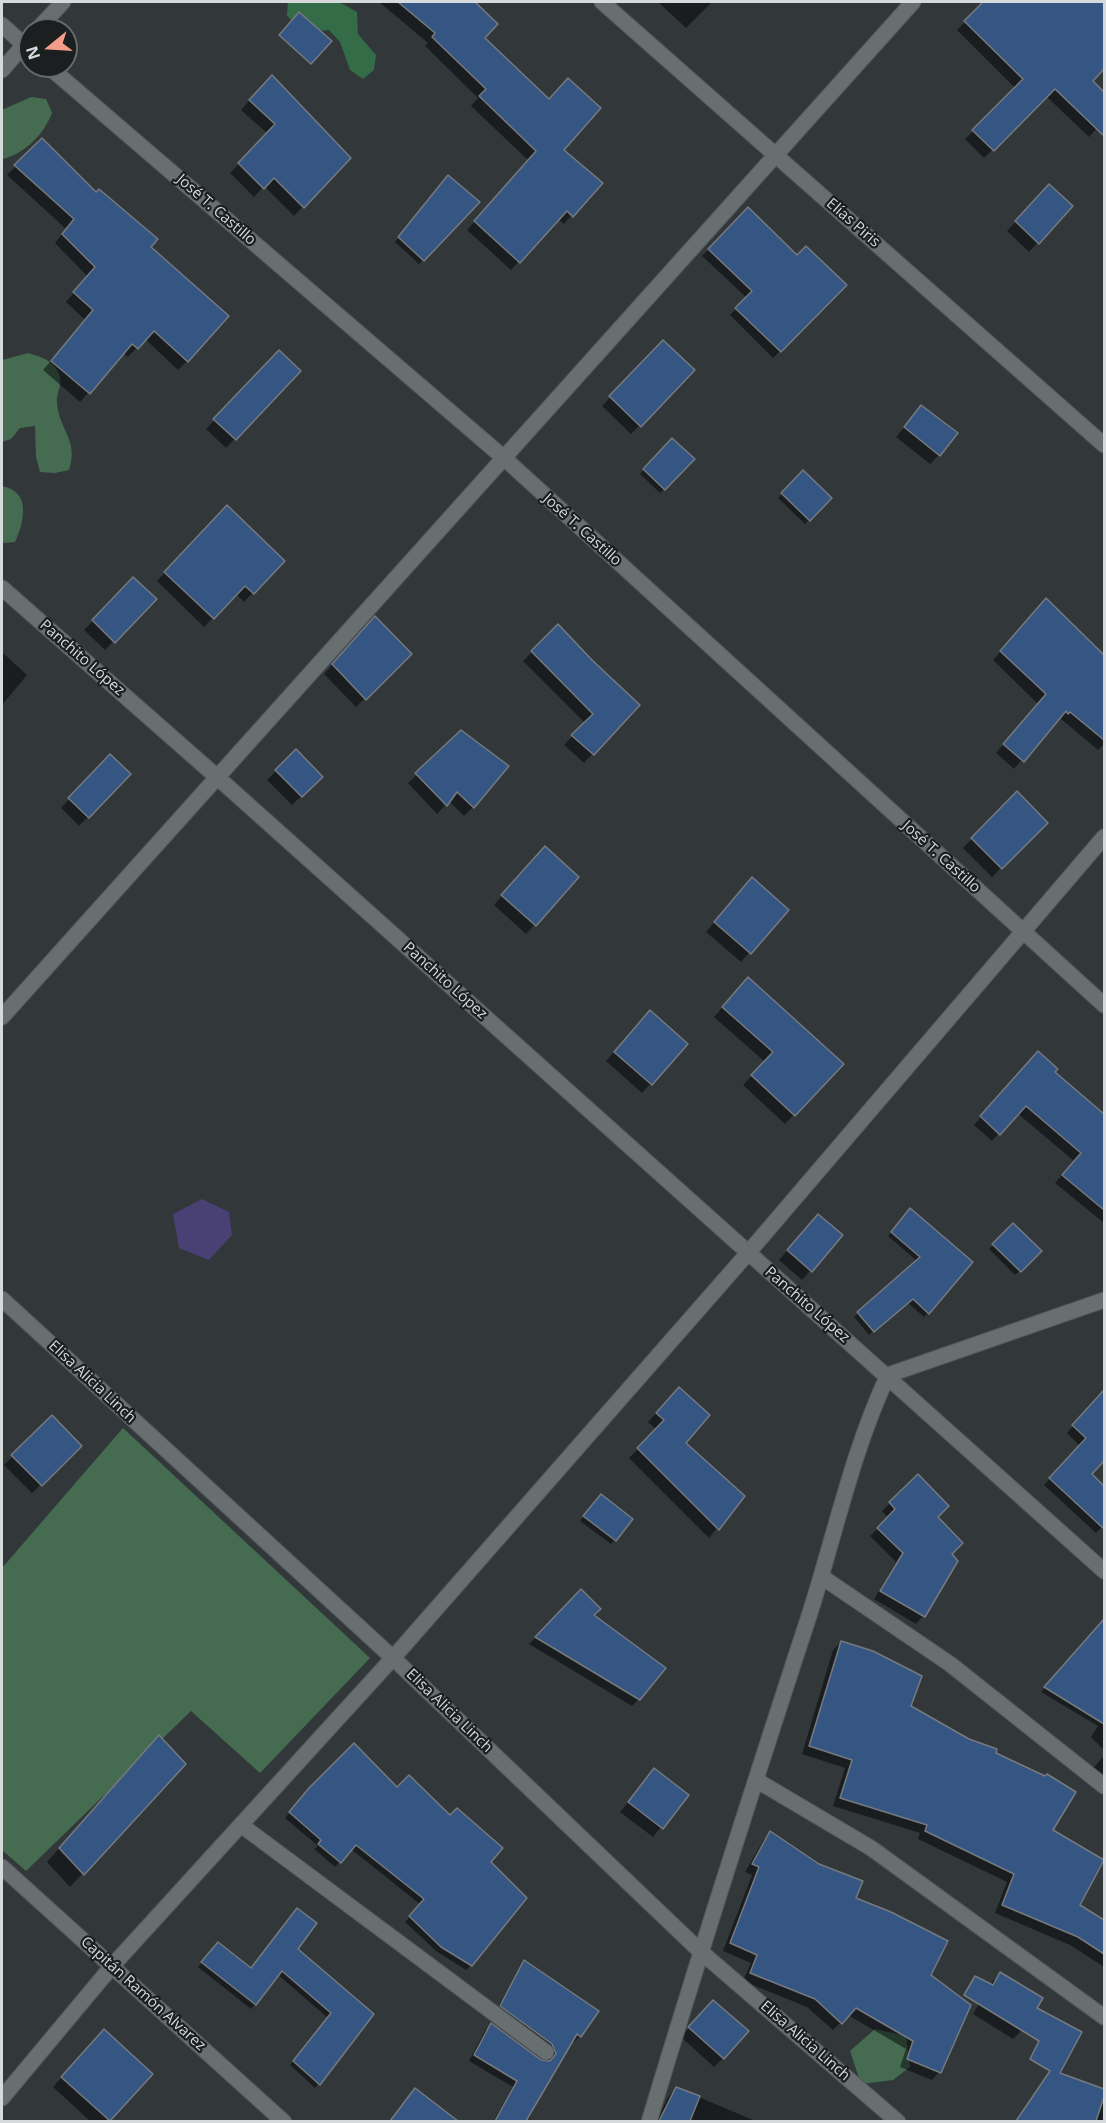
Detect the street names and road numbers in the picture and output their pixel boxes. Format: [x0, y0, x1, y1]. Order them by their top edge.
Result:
street label: José T. Castillo [173, 171, 259, 249]
street label: Elías Piris [823, 195, 883, 251]
street label: José T. Castillo [539, 490, 625, 570]
street label: Panchito López [36, 616, 128, 700]
street label: José T. Castillo [898, 817, 984, 897]
street label: Panchito López [399, 939, 491, 1023]
street label: Panchito López [761, 1263, 853, 1347]
street label: Elisa Alicia Linch [45, 1337, 139, 1427]
street label: Elisa Alicia Linch [402, 1665, 496, 1757]
street label: Capitán Ramón Alvarez [77, 1933, 209, 2055]
street label: Elisa Alicia Linch [757, 1997, 853, 2085]

